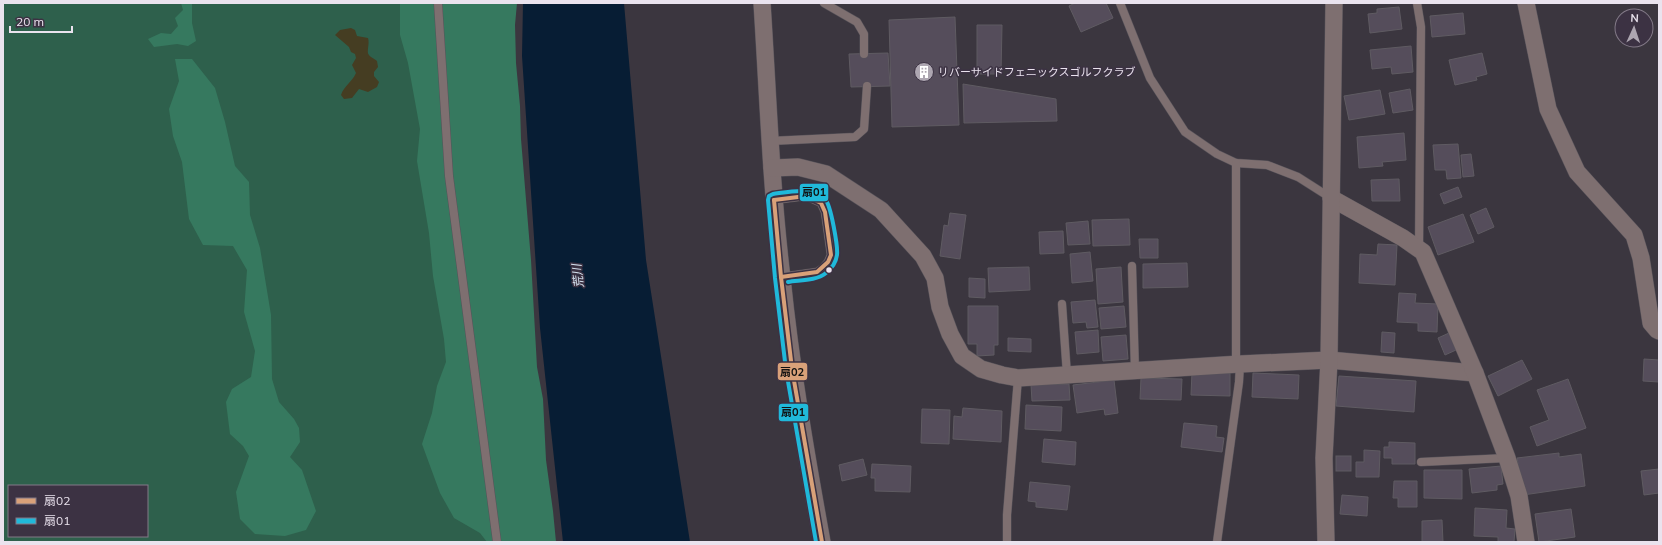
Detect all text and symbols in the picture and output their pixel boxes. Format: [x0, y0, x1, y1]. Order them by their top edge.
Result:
scale bar [10, 8, 72, 34]
north arrow [1614, 8, 1654, 48]
text: N [1630, 11, 1639, 25]
text: 20 m [16, 14, 44, 29]
building icon: リバーサイドフェニックスゴルフクラブ [913, 61, 935, 83]
place label: リバーサイドフェニックスゴルフクラブ [938, 65, 1135, 79]
line badge: 扇01 [799, 183, 829, 202]
text: 扇01 [802, 185, 826, 199]
water label: 荒川 [568, 261, 586, 289]
unlabelled marker [824, 265, 834, 275]
line badge: 扇02 [777, 362, 808, 381]
text: 扇02 [780, 365, 804, 379]
line badge: 扇01 [778, 403, 809, 422]
text: 扇01 [781, 405, 805, 419]
legend [8, 485, 148, 537]
text: 扇02 [44, 493, 70, 508]
text: 扇01 [44, 513, 70, 528]

